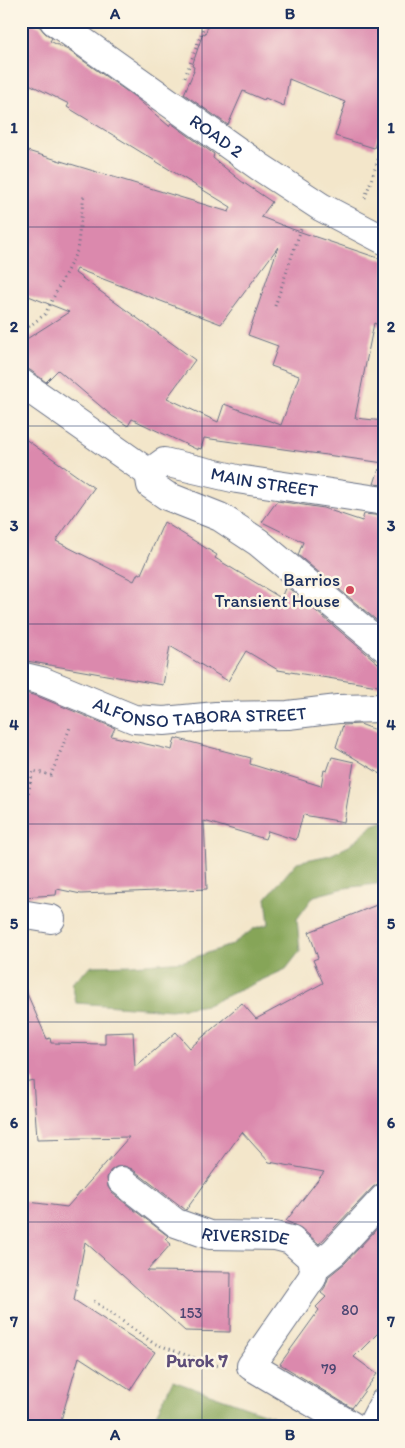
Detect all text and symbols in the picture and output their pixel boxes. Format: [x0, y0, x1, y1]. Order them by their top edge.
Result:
text: A [109, 4, 121, 23]
text: B [285, 4, 296, 23]
street label: ROAD 2 [185, 110, 248, 163]
text: 1 [10, 118, 18, 137]
text: 1 [387, 118, 395, 137]
text: 2 [10, 317, 19, 336]
text: 2 [387, 317, 396, 336]
street label: MAIN STREET [209, 462, 319, 502]
text: 3 [10, 516, 19, 535]
text: 3 [387, 516, 396, 535]
place label: Barrios Transient House [214, 569, 340, 612]
marker: Barrios Transient House [344, 584, 356, 596]
street label: ALFONSO TABORA STREET [90, 692, 308, 732]
text: 4 [9, 715, 19, 734]
text: 4 [386, 715, 396, 734]
text: 5 [10, 914, 19, 933]
text: 5 [387, 914, 396, 933]
text: 6 [10, 1113, 19, 1132]
text: 6 [387, 1113, 396, 1132]
street label: RIVERSIDE [199, 1222, 292, 1250]
house number: 80 [341, 1301, 359, 1319]
house number: 153 [179, 1304, 203, 1322]
text: 7 [9, 1312, 18, 1331]
text: 7 [386, 1312, 395, 1331]
district label: Purok 7 [166, 1349, 229, 1372]
house number: 79 [321, 1360, 337, 1378]
text: A [109, 1425, 121, 1444]
text: B [285, 1425, 296, 1444]

